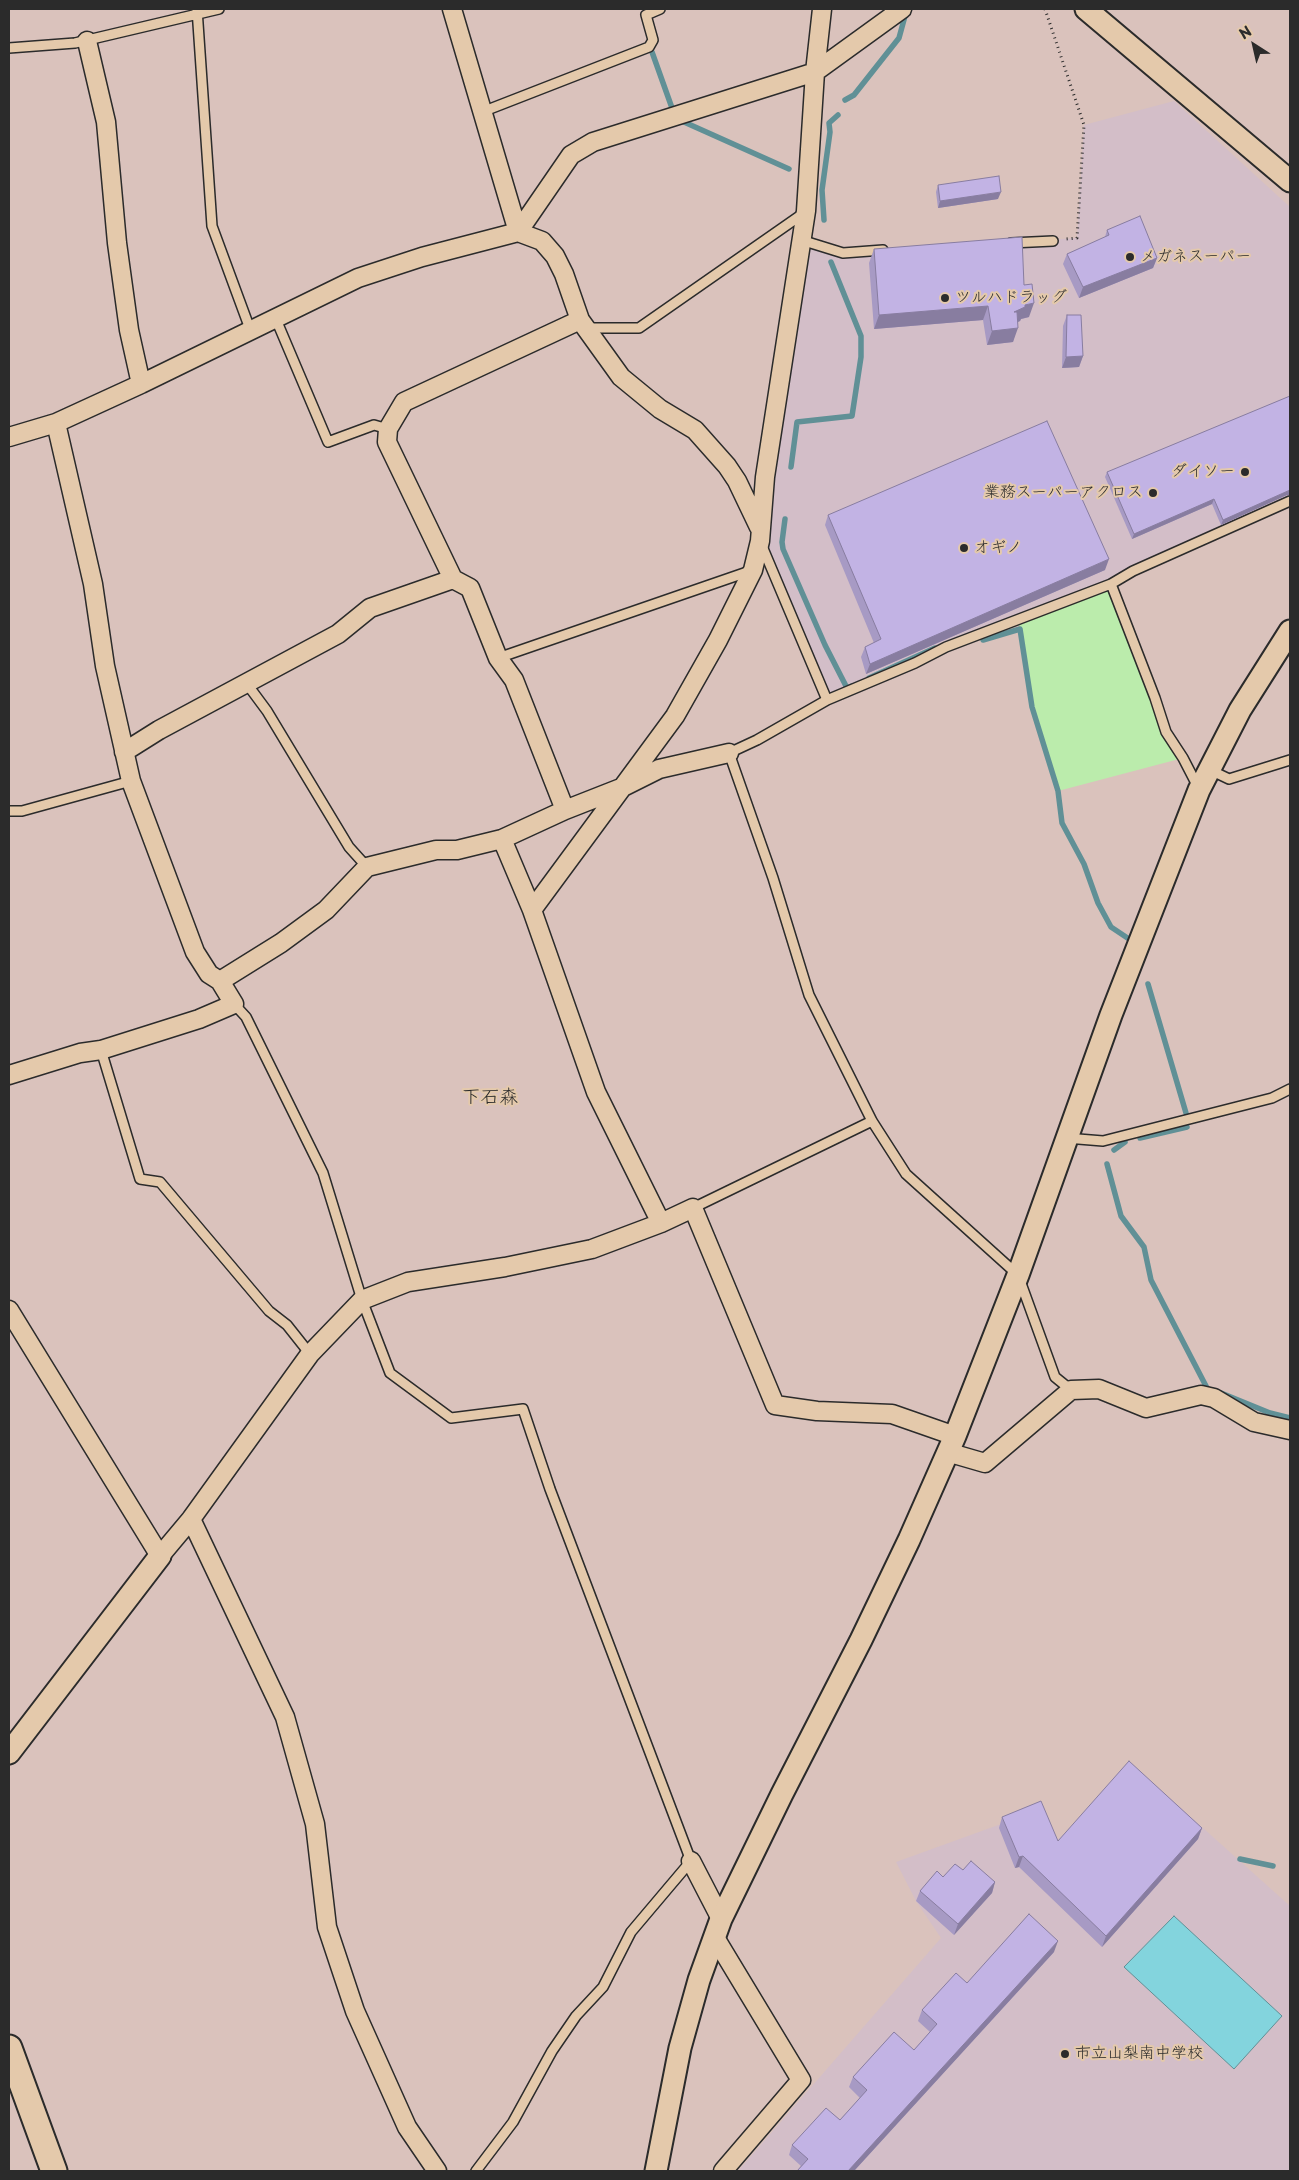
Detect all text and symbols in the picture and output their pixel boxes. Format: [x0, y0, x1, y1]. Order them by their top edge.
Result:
north arrow [1229, 20, 1279, 70]
text: N [1235, 21, 1256, 44]
place label: メガネスーパー [1140, 247, 1251, 267]
marker: メガネスーパー [1124, 251, 1136, 263]
place label: ツルハドラッグ [955, 288, 1067, 308]
marker: ツルハドラッグ [939, 292, 951, 304]
place label: ダイソー [1171, 462, 1235, 482]
marker: ダイソー [1239, 466, 1251, 478]
place label: 業務スーパーアクロス [984, 483, 1143, 503]
marker: 業務スーパーアクロス [1147, 487, 1159, 499]
place label: オギノ [974, 538, 1022, 558]
marker: オギノ [958, 542, 970, 554]
district label: 下石森 [462, 1087, 518, 1109]
place label: 市立山梨南中学校 [1075, 2044, 1203, 2064]
marker: 市立山梨南中学校 [1059, 2048, 1071, 2060]

